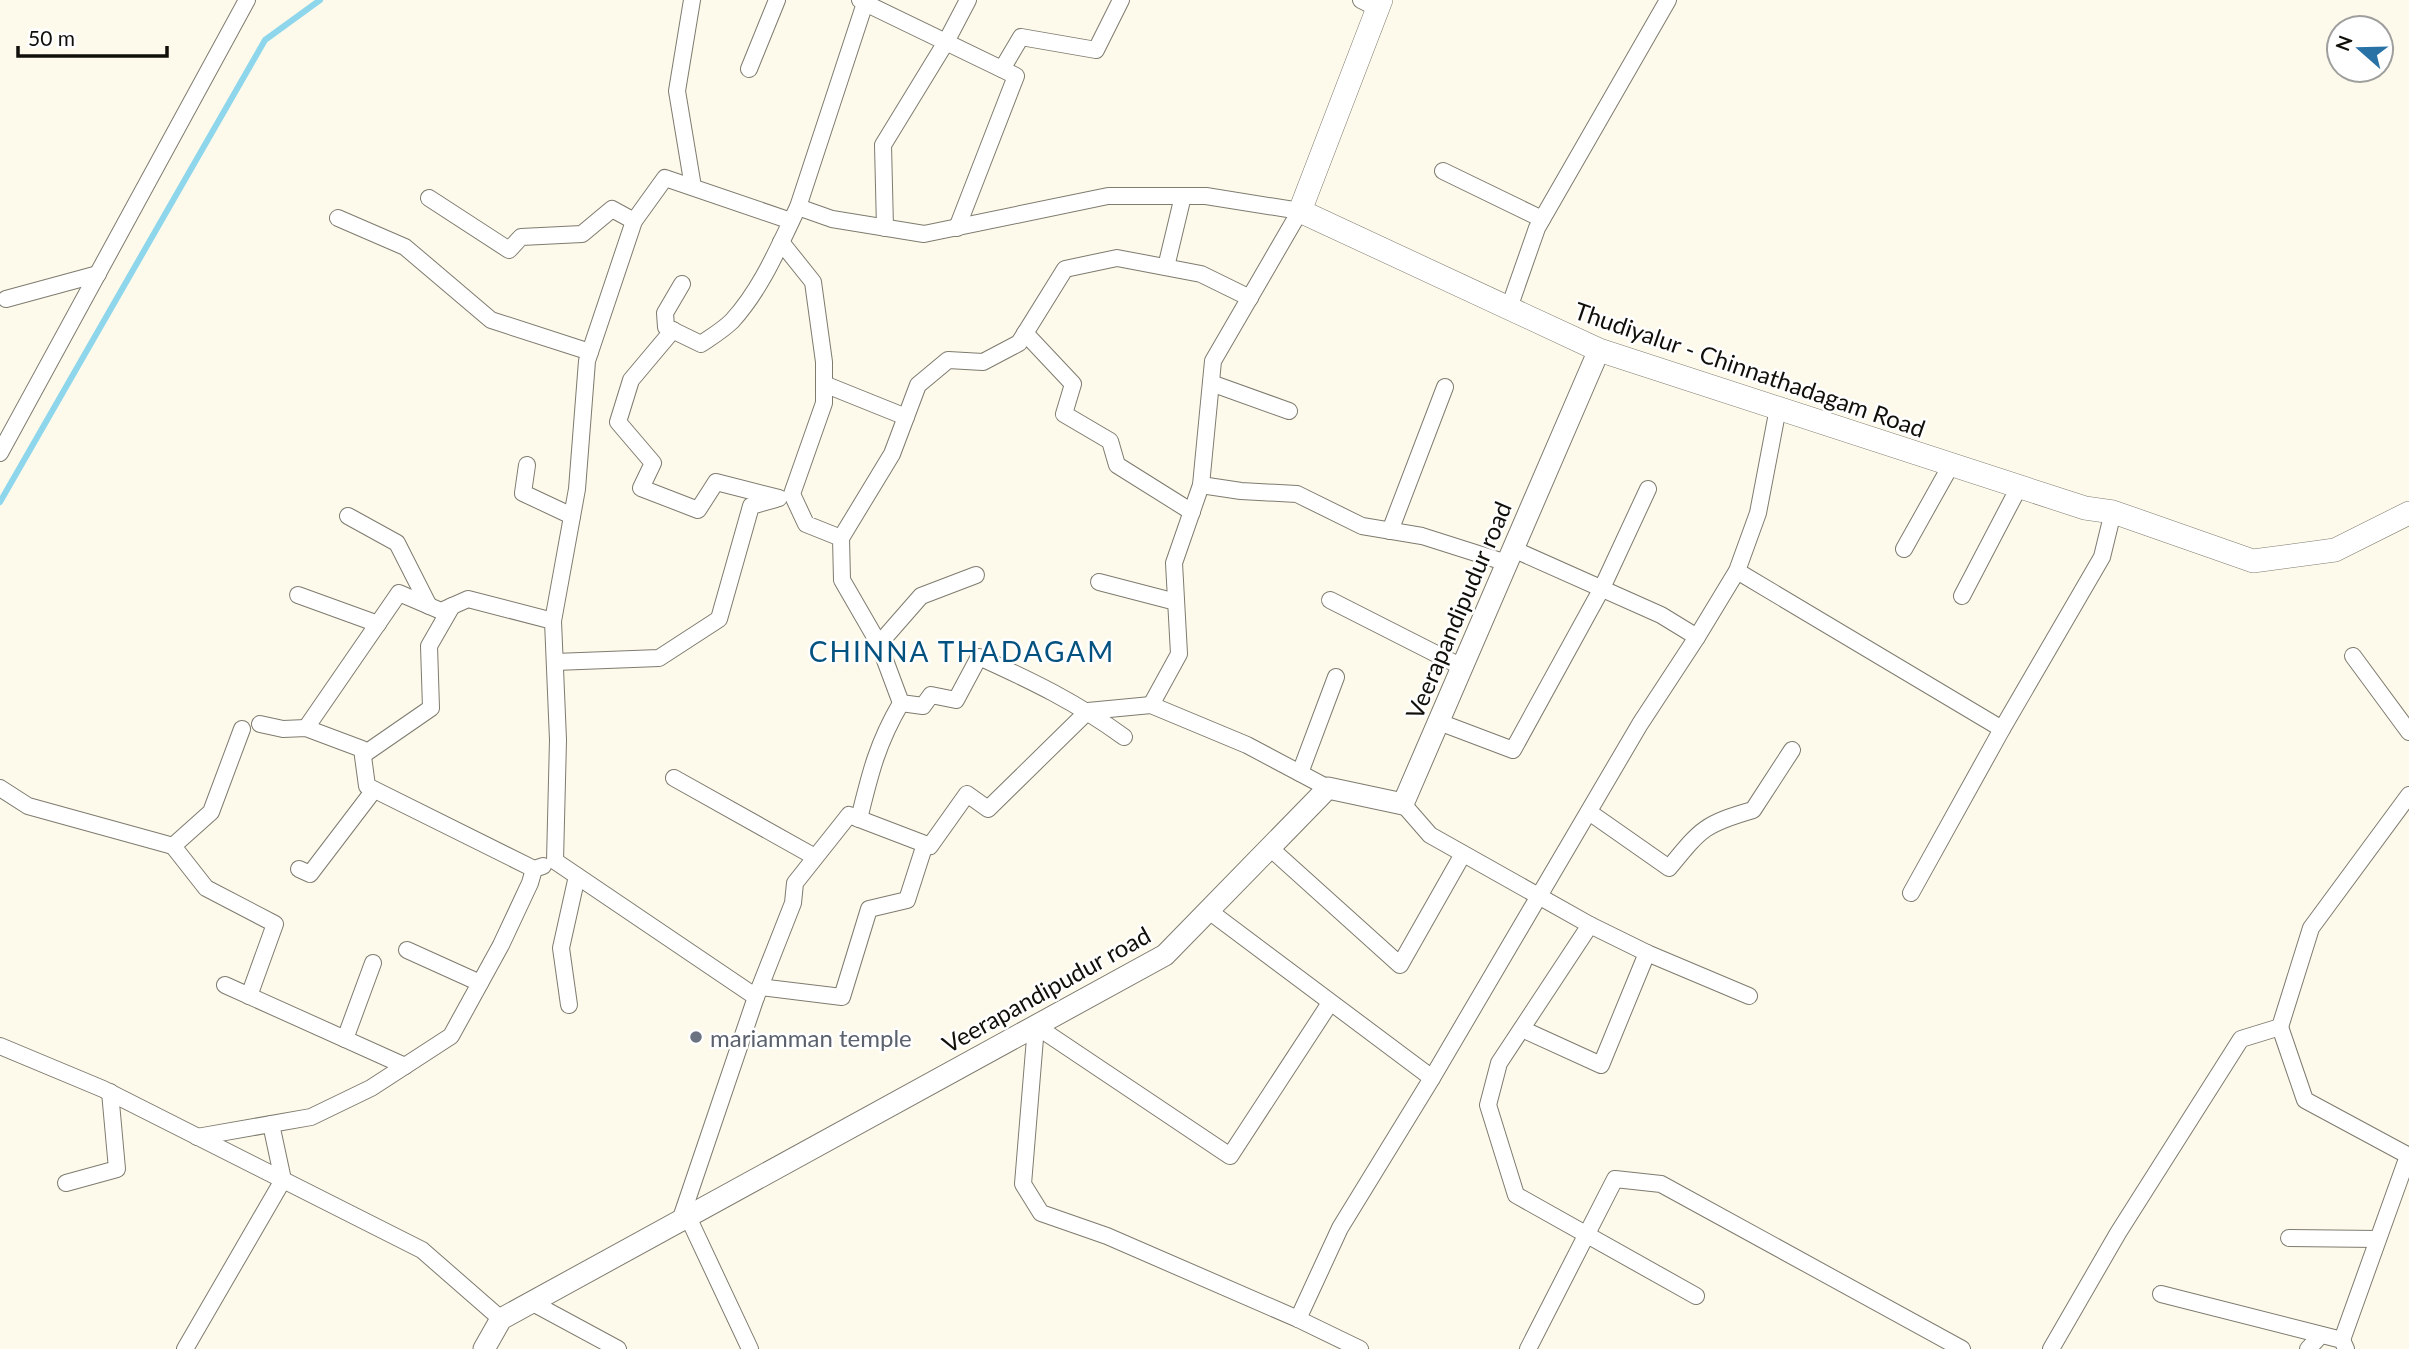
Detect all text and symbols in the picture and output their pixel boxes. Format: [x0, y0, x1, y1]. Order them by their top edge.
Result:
scale bar [18, 14, 166, 58]
north arrow [2325, 14, 2395, 84]
text: 50 m [28, 25, 75, 50]
text: N [2330, 32, 2357, 54]
street label: Thudiyalur - Chinnathadagam Road [1571, 295, 1929, 443]
street label: Veerapandipudur road [1399, 497, 1517, 723]
district label: CHINNA THADAGAM [809, 634, 1115, 668]
street label: Veerapandipudur road [937, 920, 1155, 1058]
place label: mariamman temple [710, 1023, 912, 1052]
marker: mariamman temple [688, 1029, 704, 1045]

